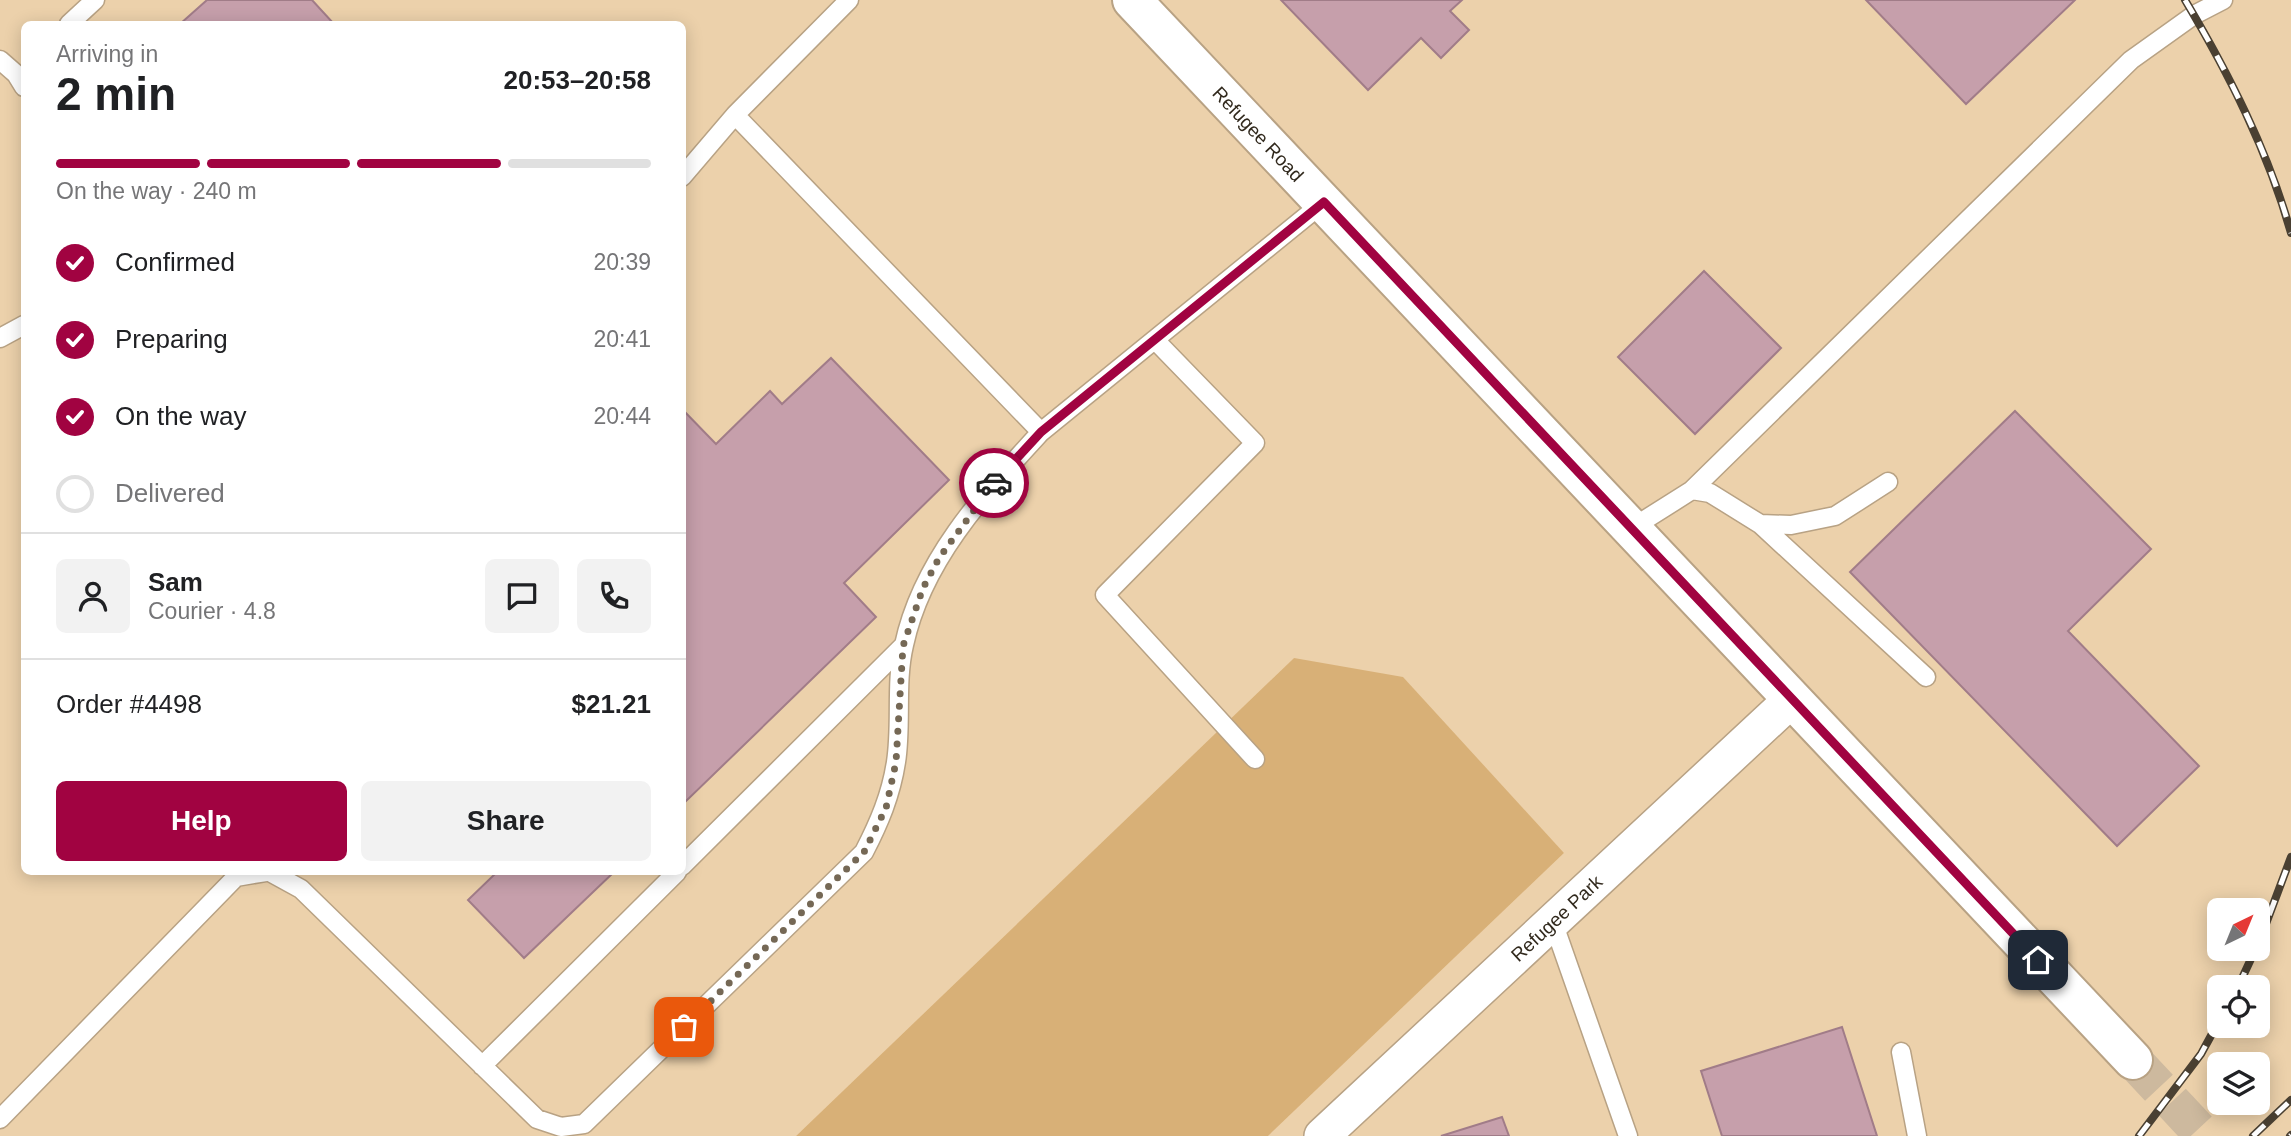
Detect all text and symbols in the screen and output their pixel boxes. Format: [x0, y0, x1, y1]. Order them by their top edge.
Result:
text: Arriving in [56, 41, 158, 67]
text: 20:53–20:58 [504, 65, 651, 95]
text: 2 min [56, 68, 176, 120]
street label: Refugee Road [1208, 82, 1308, 186]
text: On the way · 240 m [56, 178, 257, 204]
icon: check [56, 244, 94, 282]
text: Confirmed [115, 247, 235, 277]
text: 20:39 [593, 249, 651, 275]
icon: check [56, 321, 94, 359]
text: Preparing [115, 324, 228, 354]
text: 20:41 [593, 326, 651, 352]
icon: check [56, 398, 94, 436]
text: On the way [115, 401, 247, 431]
text: 20:44 [593, 403, 651, 429]
courier [959, 448, 1029, 518]
icon: car [975, 464, 1013, 502]
text: Delivered [115, 478, 225, 508]
button: person [56, 559, 130, 633]
button: chat [485, 559, 559, 633]
button: phone [577, 559, 651, 633]
text: Sam [148, 567, 203, 597]
text: Courier · 4.8 [148, 598, 276, 624]
text: Order #4498 [56, 689, 202, 719]
text: $21.21 [571, 689, 651, 719]
button: Help [56, 781, 347, 861]
button: Share [361, 781, 651, 861]
street label: Refugee Park [1507, 871, 1607, 966]
north arrow [2207, 898, 2270, 961]
map controls [2207, 898, 2270, 1115]
pin [2008, 930, 2068, 990]
icon: home [2019, 941, 2057, 979]
button: locate [2207, 975, 2270, 1038]
pin [654, 997, 714, 1057]
icon: bag [665, 1008, 703, 1046]
button: layers [2207, 1052, 2270, 1115]

